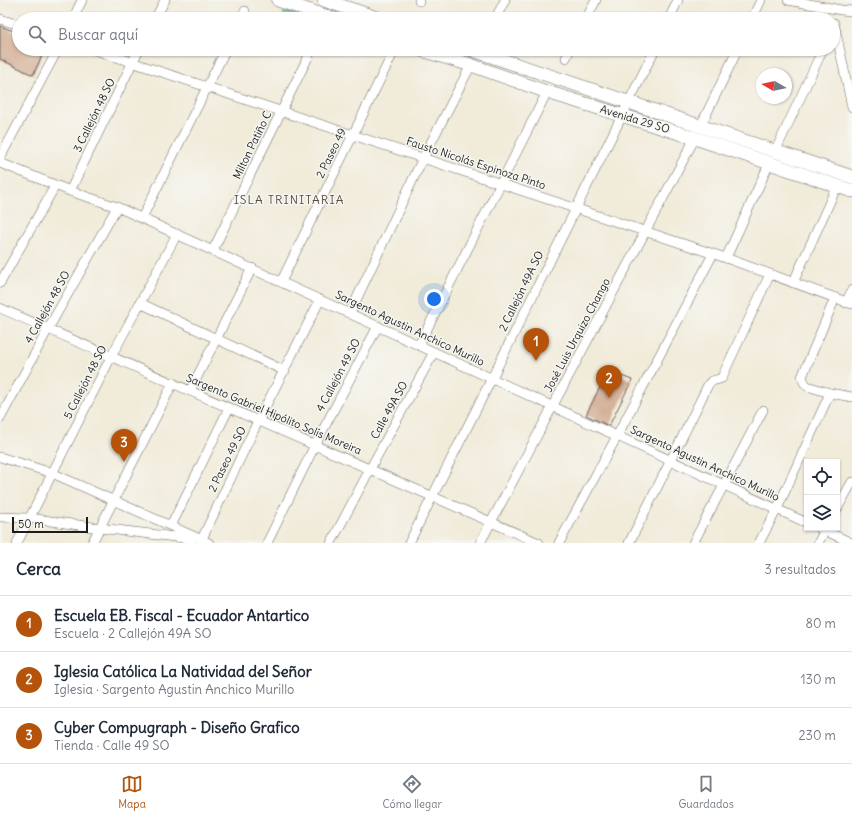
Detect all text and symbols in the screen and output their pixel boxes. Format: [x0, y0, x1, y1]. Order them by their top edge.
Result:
search box [12, 12, 840, 56]
icon: search [26, 23, 48, 45]
text: Buscar aquí [58, 25, 138, 44]
north arrow [756, 68, 792, 104]
street label: 3 Callejón 48 SO [70, 76, 118, 154]
street label: Avenida 29 SO [598, 102, 672, 136]
street label: Milton Patiño C [230, 109, 274, 181]
street label: 2 Paseo 49 [313, 126, 349, 180]
street label: Fausto Nicolás Espinoza Pinto [404, 134, 548, 192]
district label: ISLA TRINITARIA [234, 192, 344, 207]
street label: 2 Callejón 49A SO [496, 249, 546, 333]
street label: 4 Callejón 48 SO [21, 268, 73, 346]
street label: José Luis Urquizo Chango [541, 276, 613, 394]
street label: Sargento Agustin Anchico Murillo [333, 287, 487, 369]
your location [424, 289, 444, 309]
pin: 1 [523, 328, 549, 361]
street label: 4 Callejón 49 SO [313, 336, 363, 414]
street label: 5 Callejón 48 SO [60, 343, 110, 421]
pin: 2 [596, 365, 622, 398]
street label: Sargento Gabriel Hipólito Solís Moreira [184, 371, 364, 457]
street label: Calle 49A SO [367, 379, 411, 441]
street label: Sargento Agustin Anchico Murillo [628, 422, 782, 504]
street label: 2 Paseo 49 SO [205, 424, 249, 494]
pin: 3 [111, 429, 137, 462]
map controls [804, 459, 840, 531]
button: locate [804, 459, 840, 495]
button: layers [804, 495, 840, 531]
scale bar [12, 515, 88, 534]
text: 50 m [18, 517, 44, 531]
text: Cerca [16, 558, 61, 580]
text: 3 resultados [765, 561, 836, 578]
text: Escuela EB. Fiscal - Ecuador Antartico [54, 606, 309, 625]
text: 1 [26, 615, 32, 632]
text: 80 m [805, 615, 836, 632]
text: Escuela · 2 Callejón 49A SO [54, 625, 212, 642]
text: Iglesia Católica La Natividad del Señor [54, 662, 312, 681]
text: 2 [25, 671, 33, 688]
text: 130 m [800, 671, 836, 688]
text: Iglesia · Sargento Agustin Anchico Murillo [54, 681, 294, 698]
text: Cyber Compugraph - Diseño Grafico [54, 718, 300, 737]
text: 3 [25, 727, 33, 744]
text: 230 m [798, 727, 836, 744]
text: Tienda · Calle 49 SO [54, 737, 170, 754]
tab: Mapa [118, 773, 146, 811]
tab: Cómo llegar [382, 773, 442, 811]
tab: Guardados [678, 773, 734, 811]

